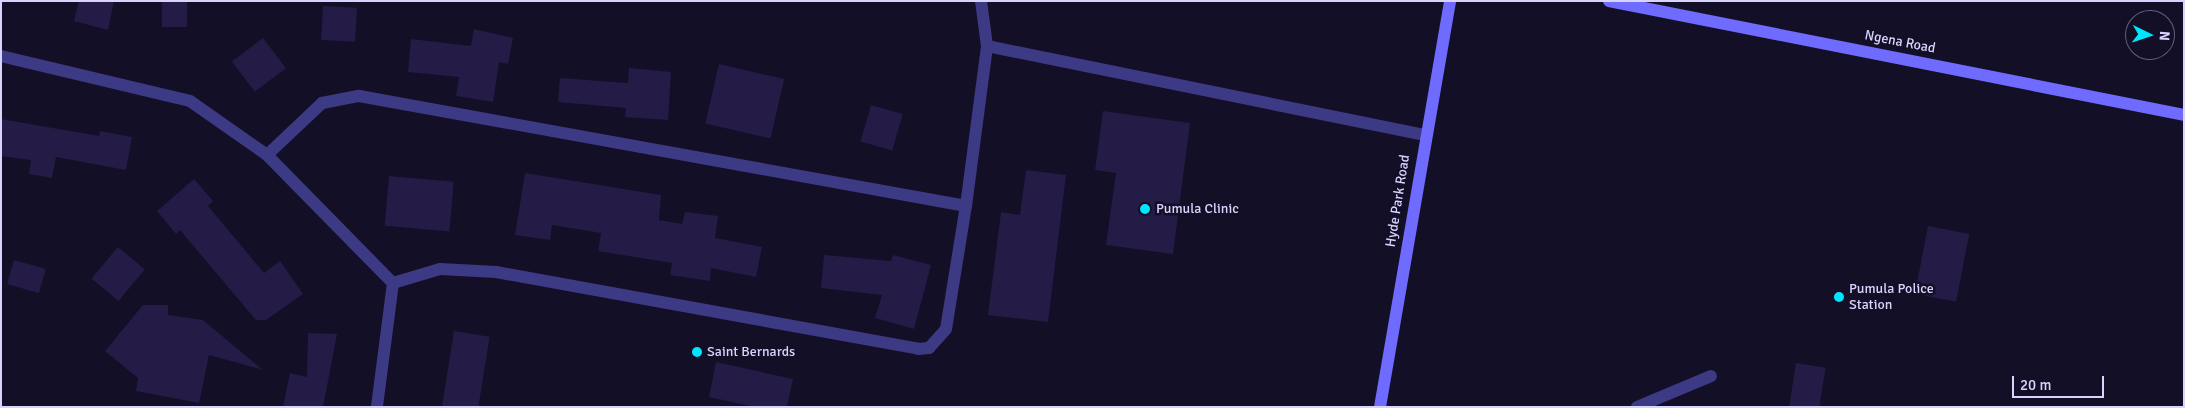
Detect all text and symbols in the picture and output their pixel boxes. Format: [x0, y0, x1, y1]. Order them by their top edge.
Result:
north arrow [2125, 10, 2175, 60]
street label: Ngena Road [1863, 27, 1937, 57]
text: N [2156, 31, 2173, 41]
street label: Hyde Park Road [1382, 154, 1414, 248]
place label: Pumula Clinic [1156, 201, 1239, 217]
marker: Pumula Clinic [1138, 202, 1152, 216]
place label: Pumula Police Station [1849, 281, 1934, 314]
marker: Pumula Police Station [1833, 291, 1845, 303]
place label: Saint Bernards [707, 344, 795, 360]
marker: Saint Bernards [691, 346, 703, 358]
scale bar [2015, 366, 2108, 398]
text: 20 m [2020, 376, 2051, 394]

